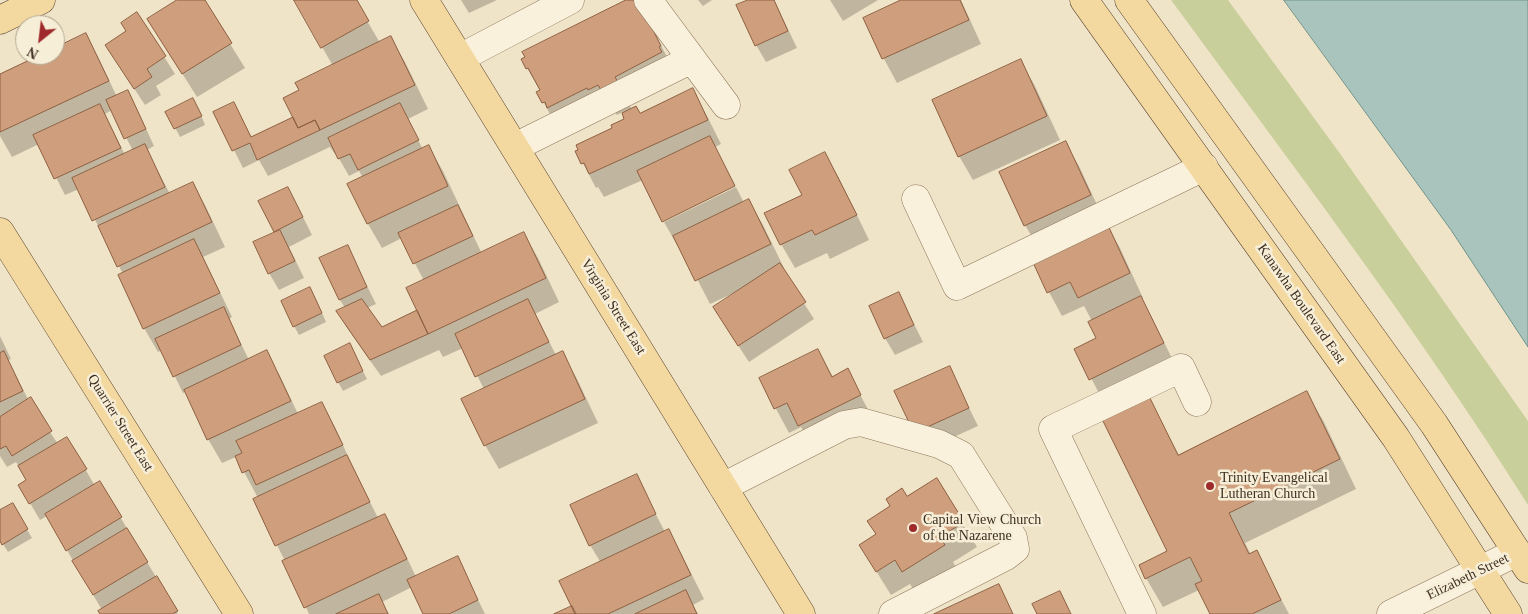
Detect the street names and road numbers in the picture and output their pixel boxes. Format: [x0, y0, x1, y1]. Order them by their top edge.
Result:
street label: Kanawha Boulevard East [1253, 241, 1349, 367]
street label: Virginia Street East [577, 256, 649, 358]
street label: Quarrier Street East [83, 371, 157, 475]
street label: Elizabeth Street [1424, 550, 1512, 604]

